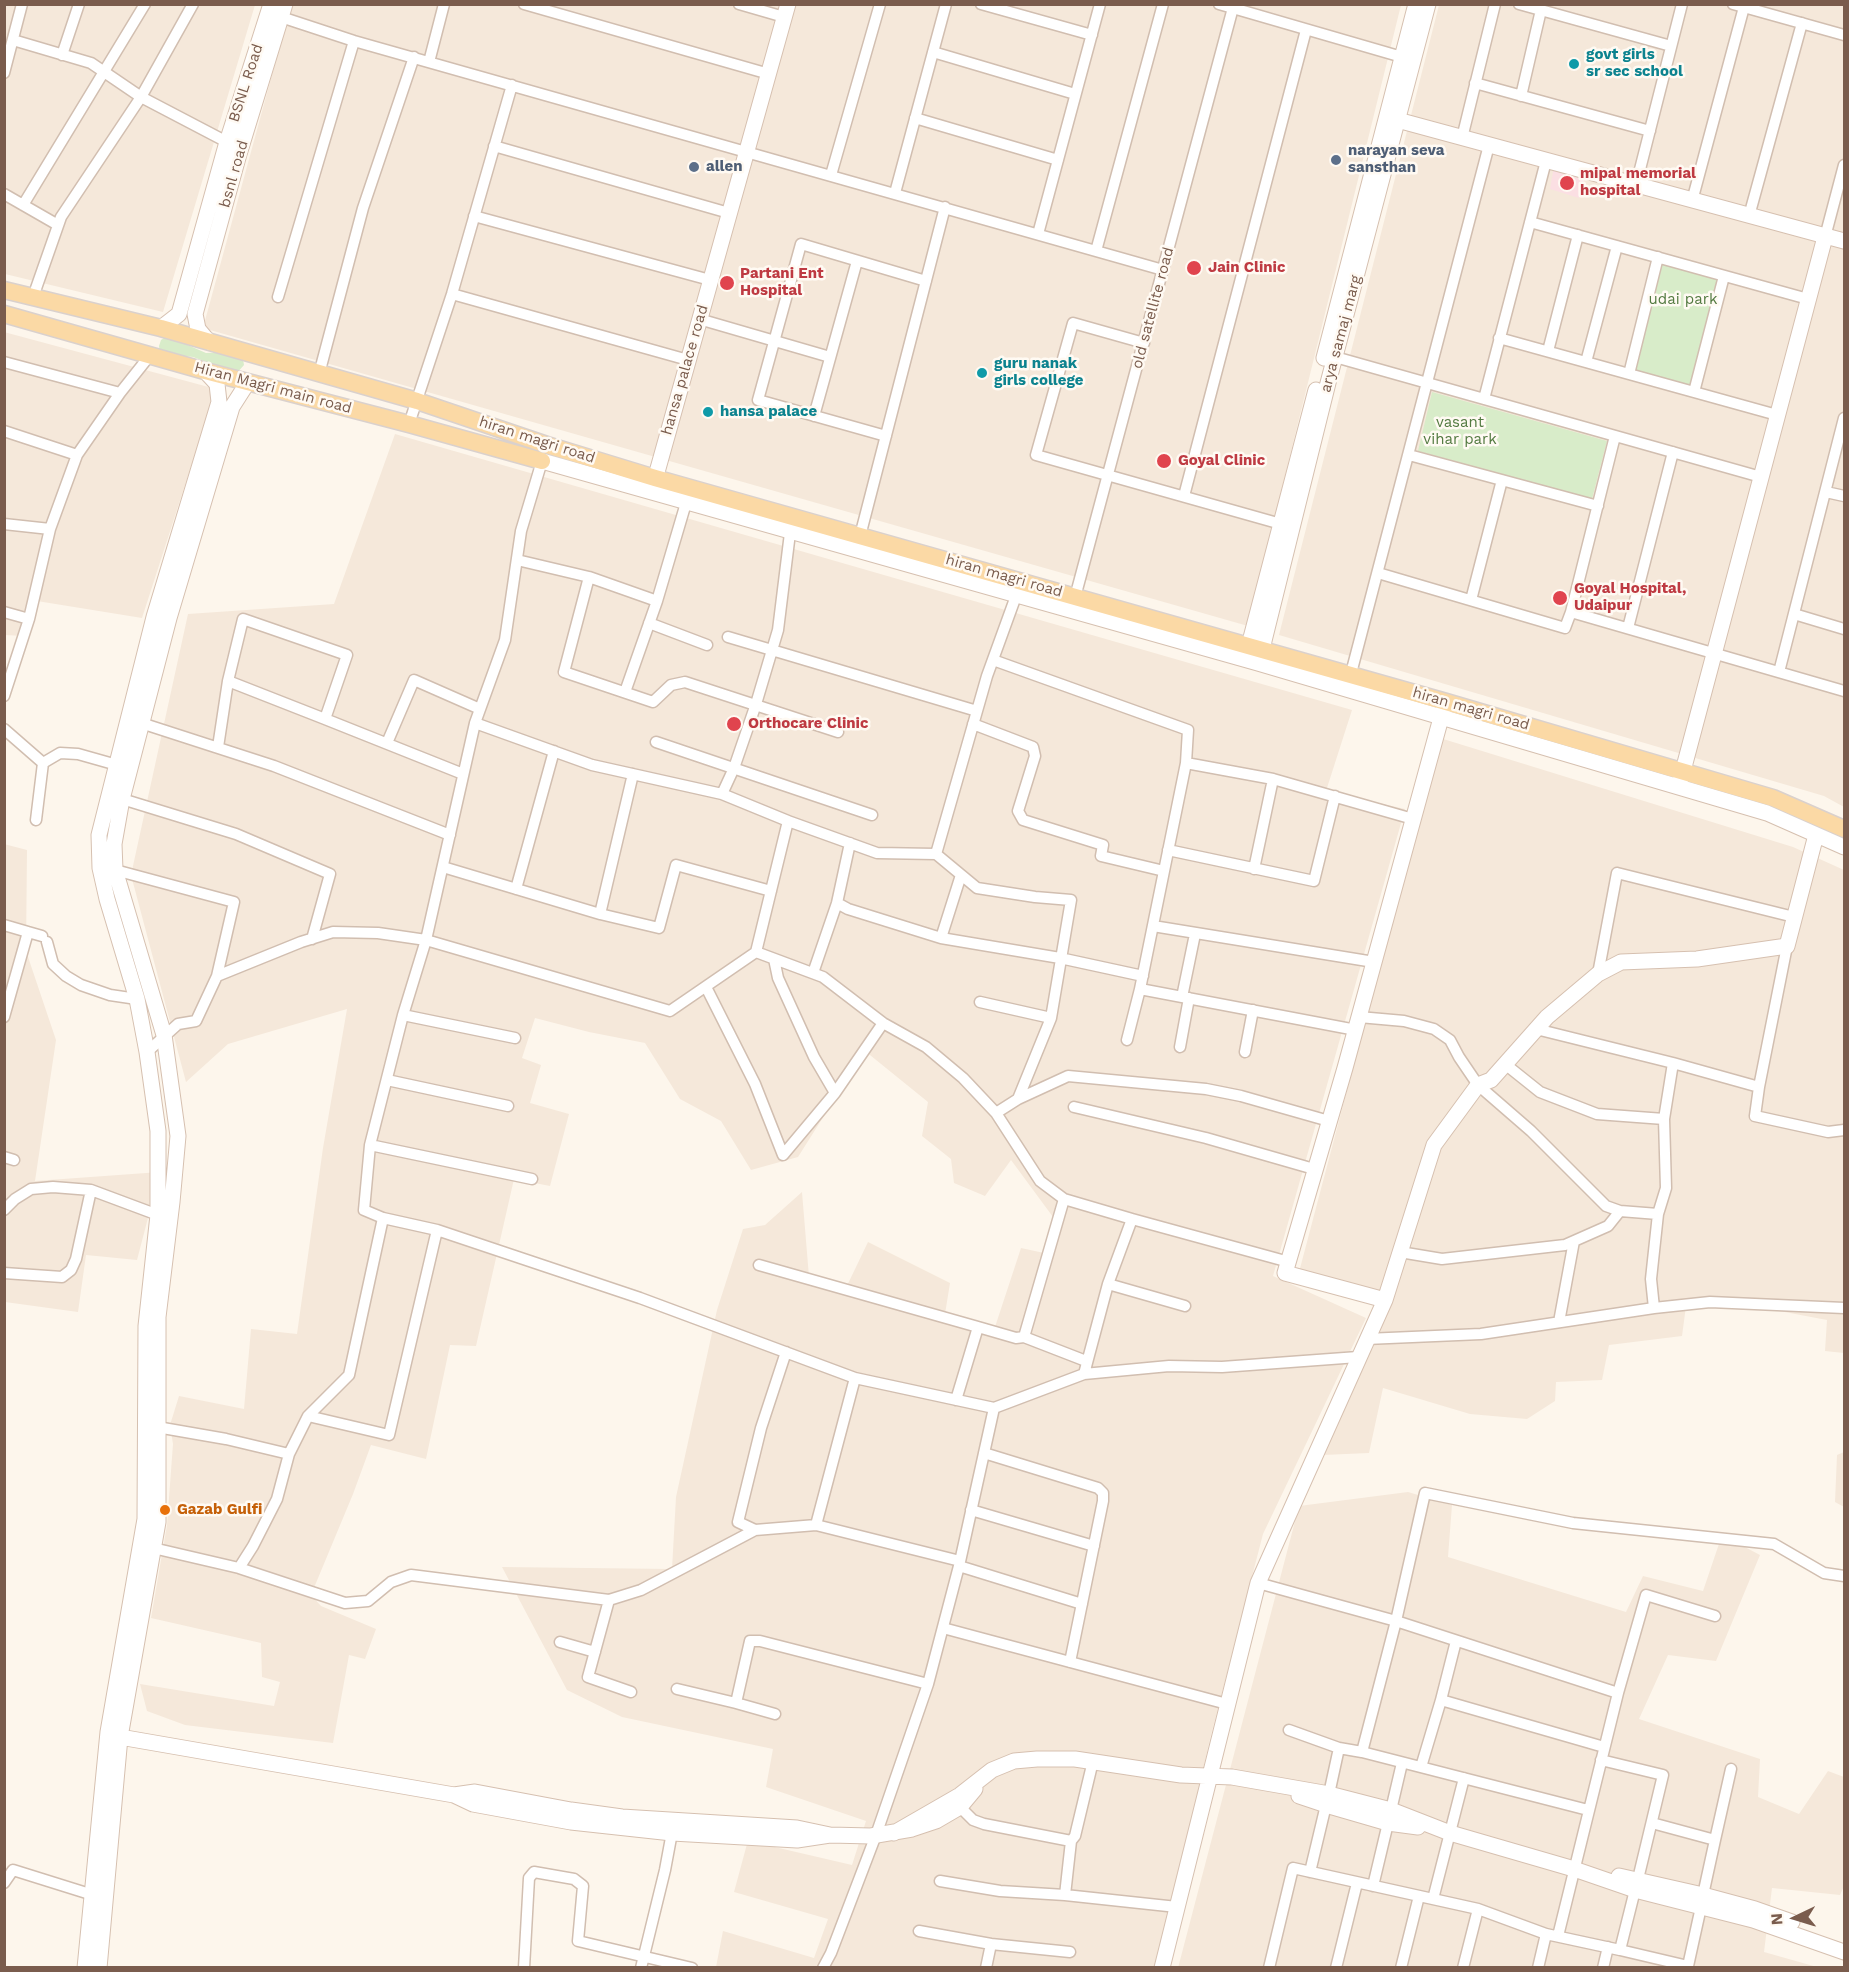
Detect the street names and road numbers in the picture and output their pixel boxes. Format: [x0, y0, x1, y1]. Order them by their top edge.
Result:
street label: BSNL Road [225, 42, 267, 124]
street label: bsnl road [216, 138, 252, 210]
street label: old satellite road [1128, 245, 1178, 371]
street label: arya samaj marg [1317, 273, 1365, 395]
street label: hansa palace road [658, 303, 712, 437]
street label: Hiran Magri main road [192, 358, 354, 418]
street label: hiran magri road [477, 413, 597, 467]
street label: hiran magri road [943, 551, 1065, 601]
street label: hiran magri road [1410, 684, 1532, 734]

